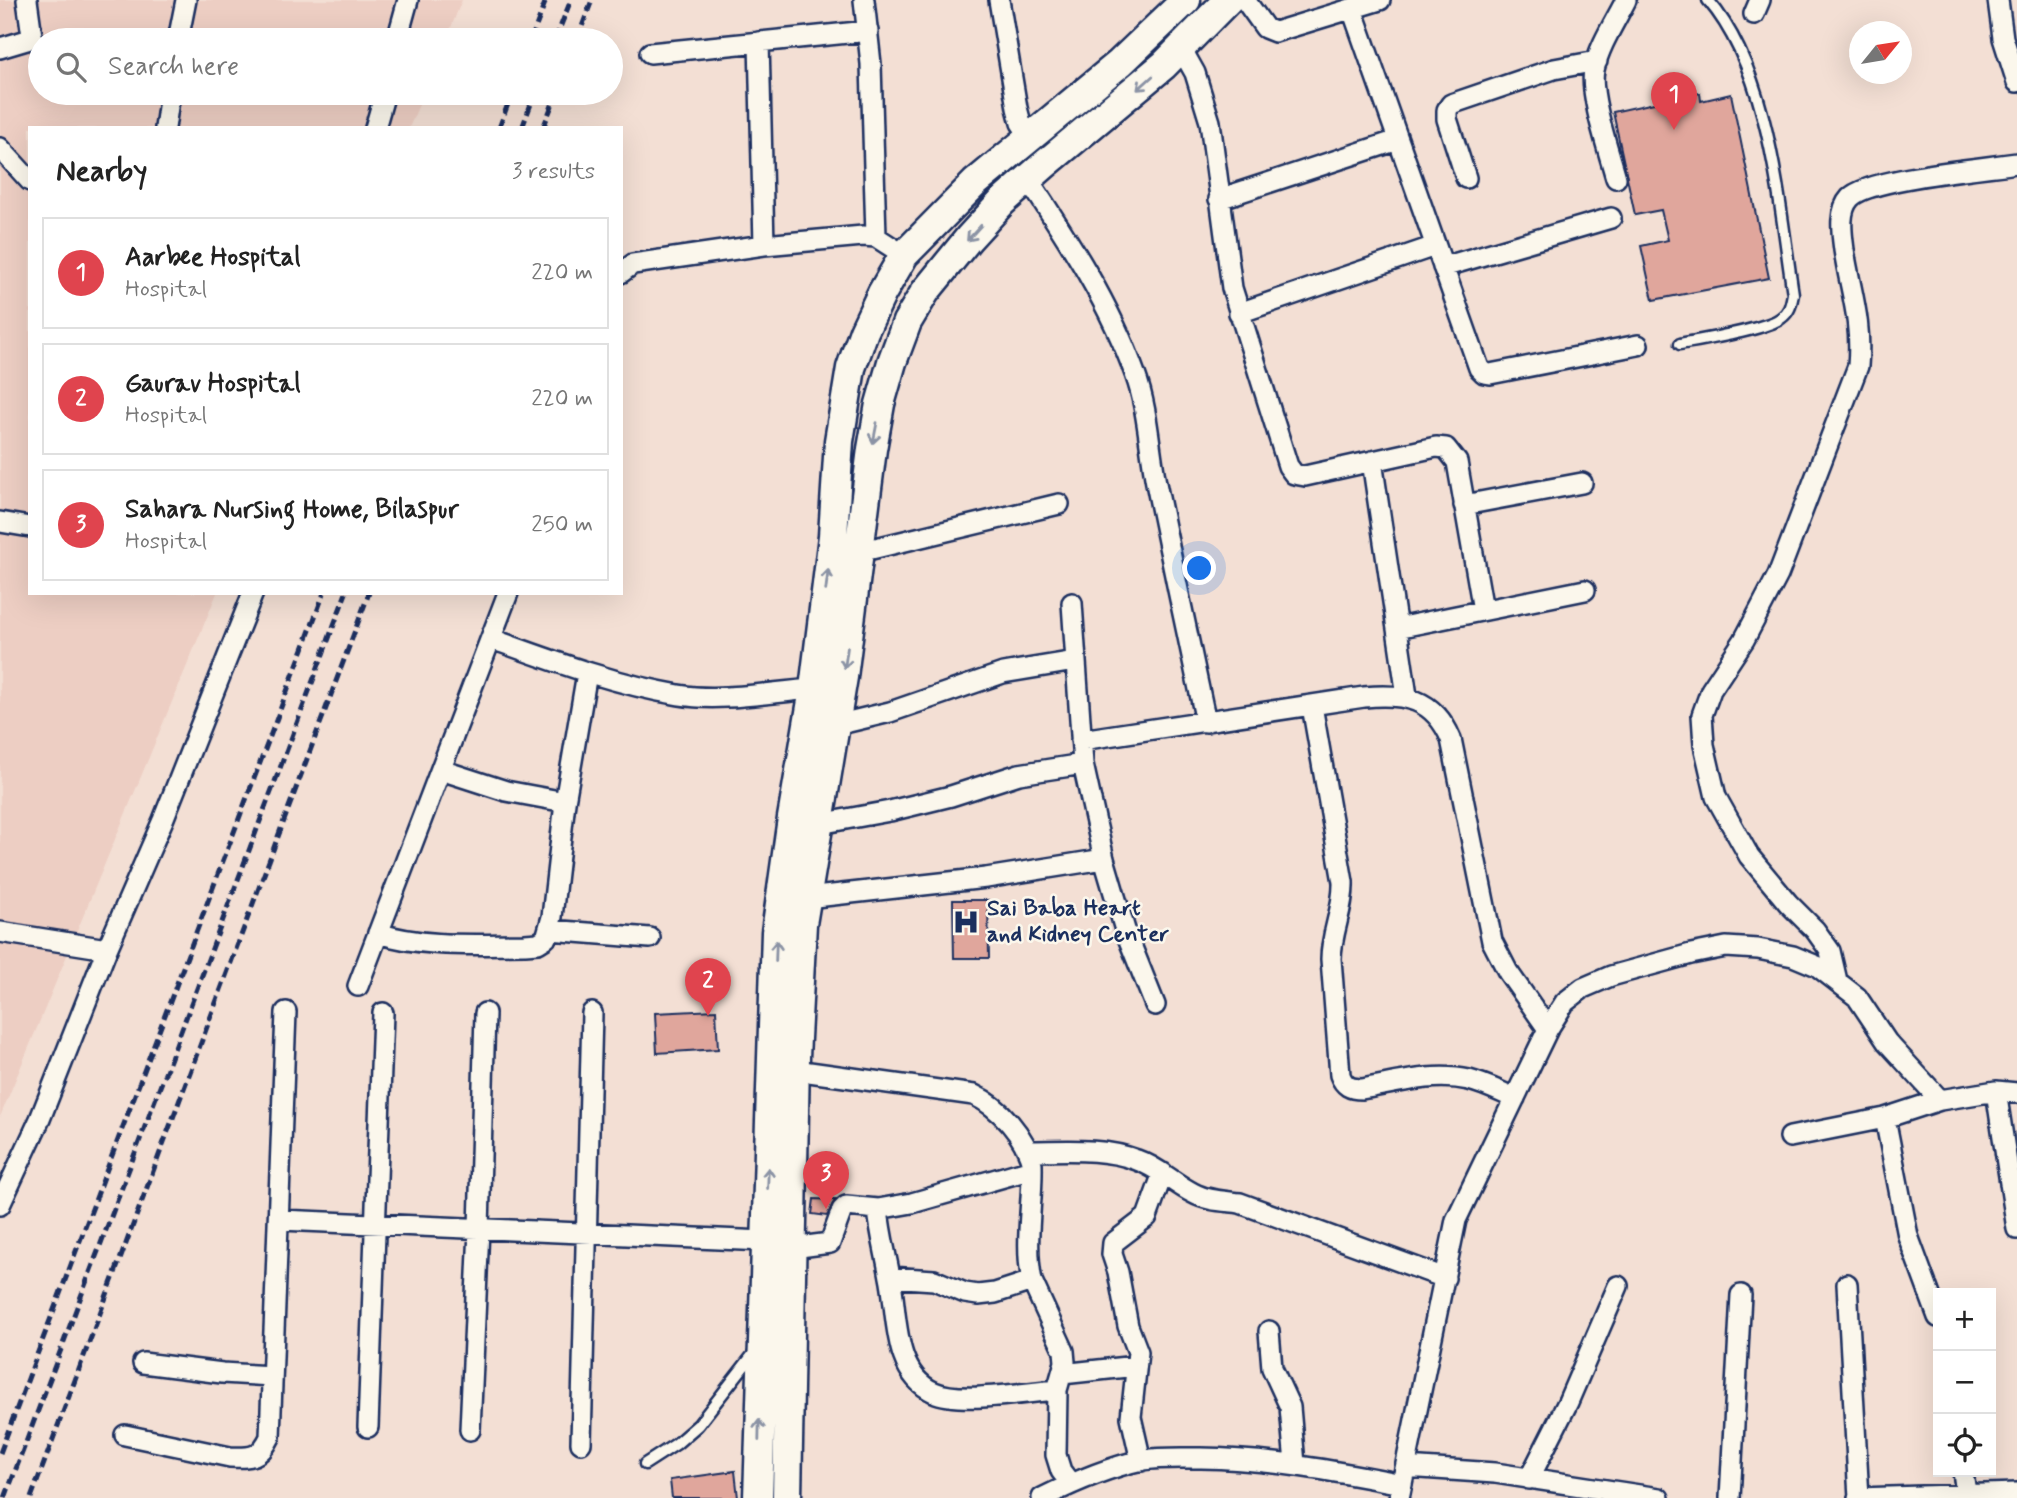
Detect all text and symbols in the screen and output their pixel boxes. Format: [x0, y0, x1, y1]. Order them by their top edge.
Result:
north arrow [1849, 21, 1912, 84]
search box [28, 28, 623, 105]
icon: search [52, 48, 90, 86]
text: Search here [108, 50, 239, 84]
pin: 1 [1651, 72, 1697, 130]
one-way arrow [1136, 75, 1154, 91]
text: Nearby [56, 152, 147, 191]
text: 3 results [512, 157, 595, 187]
one-way arrow [966, 223, 982, 241]
text: Aarbee Hospital [125, 241, 301, 275]
text: 1 [76, 258, 86, 288]
text: 220 m [531, 258, 593, 288]
text: Hospital [125, 275, 207, 305]
text: Gaurav Hospital [125, 367, 301, 401]
text: 2 [75, 384, 87, 414]
text: 220 m [531, 384, 593, 414]
text: Hospital [125, 401, 207, 431]
one-way arrow [868, 421, 881, 444]
text: Sahara Nursing Home, Bilaspur [125, 493, 459, 527]
text: 3 [76, 510, 86, 540]
text: 250 m [531, 510, 593, 540]
text: Hospital [125, 527, 207, 557]
your location [1182, 551, 1216, 585]
one-way arrow [821, 569, 834, 592]
one-way arrow [839, 646, 852, 669]
place label: Sai Baba Heart and Kidney Center [987, 894, 1170, 950]
hospital icon: Sai Baba Heart and Kidney Center [951, 907, 981, 937]
one-way arrow [769, 939, 782, 962]
pin: 2 [685, 958, 731, 1016]
pin: 3 [803, 1151, 849, 1209]
one-way arrow [761, 1167, 774, 1190]
map controls [1933, 1288, 1996, 1477]
button: + [1933, 1288, 1996, 1351]
button: − [1933, 1351, 1996, 1414]
button: locate [1933, 1414, 1996, 1477]
one-way arrow [753, 1419, 766, 1442]

